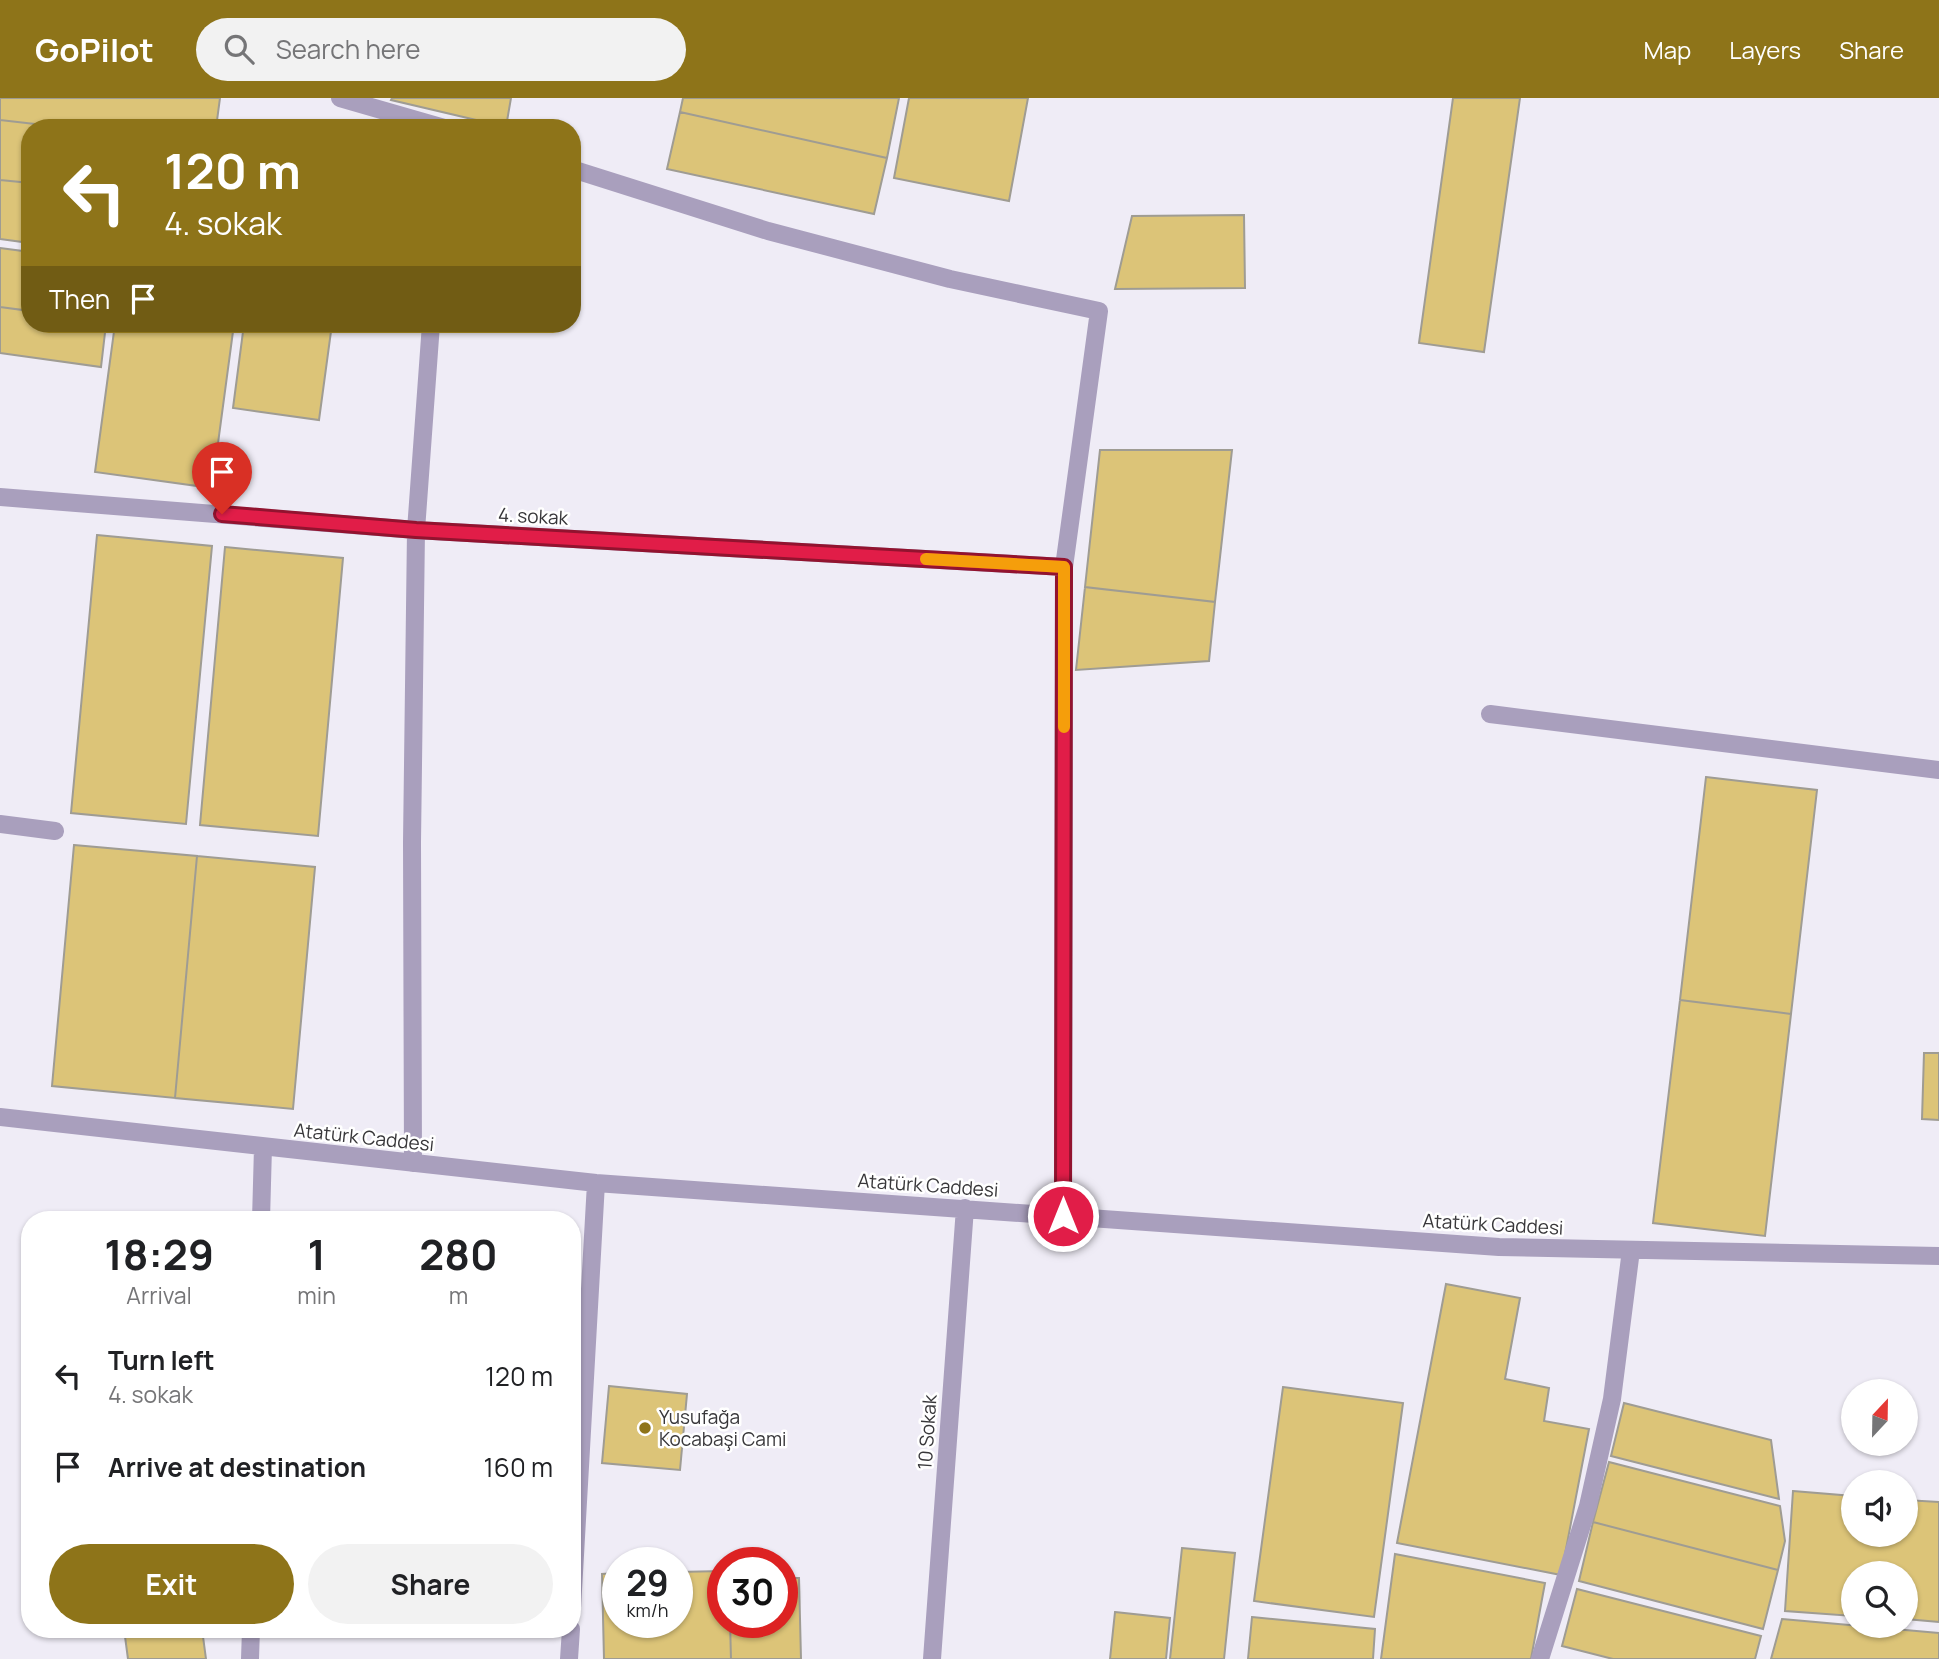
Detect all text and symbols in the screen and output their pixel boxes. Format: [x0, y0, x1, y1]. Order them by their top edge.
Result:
search box [196, 18, 686, 81]
text: GoPilot [35, 27, 154, 72]
icon: search [220, 30, 258, 68]
text: Search here [276, 31, 420, 67]
text: Map [1644, 33, 1691, 66]
text: Layers [1729, 33, 1801, 66]
text: Share [1839, 33, 1904, 66]
text: 120 m [164, 137, 301, 204]
icon: left [49, 147, 140, 238]
text: 4. sokak [164, 201, 282, 245]
icon: arrive [124, 280, 162, 318]
text: Then [49, 281, 110, 317]
pin [192, 442, 252, 514]
icon: arrive [203, 453, 241, 491]
street label: 4. sokak [497, 501, 569, 531]
street label: Atatürk Caddesi [293, 1117, 435, 1157]
street label: Atatürk Caddesi [857, 1167, 999, 1203]
position arrow [1026, 1179, 1100, 1253]
street label: Atatürk Caddesi [1422, 1207, 1564, 1241]
text: 18:29 [104, 1225, 214, 1283]
text: 1 [307, 1225, 326, 1283]
text: 280 [419, 1225, 498, 1283]
text: Arrival [126, 1279, 192, 1311]
text: min [297, 1279, 336, 1311]
text: m [449, 1279, 468, 1311]
text: Turn left [108, 1342, 215, 1378]
icon: left [49, 1357, 87, 1395]
text: 120 m [485, 1358, 553, 1394]
text: 4. sokak [108, 1378, 193, 1410]
north arrow [1841, 1379, 1918, 1456]
map controls [1841, 1379, 1918, 1638]
street label: 10 Sokak [911, 1393, 943, 1470]
place label: Yusufağa Kocabaşi Cami [659, 1404, 786, 1452]
marker: Yusufağa Kocabaşi Cami [637, 1420, 653, 1436]
icon: arrive [49, 1448, 87, 1486]
text: Arrive at destination [108, 1449, 366, 1485]
text: 160 m [484, 1449, 553, 1485]
button: sound [1841, 1470, 1918, 1547]
button: Exit [49, 1544, 294, 1624]
button: Share [308, 1544, 553, 1624]
speed limit sign: 30 [707, 1547, 798, 1638]
text: 29 [626, 1559, 669, 1607]
button: search [1841, 1561, 1918, 1638]
text: km/h [627, 1598, 668, 1622]

